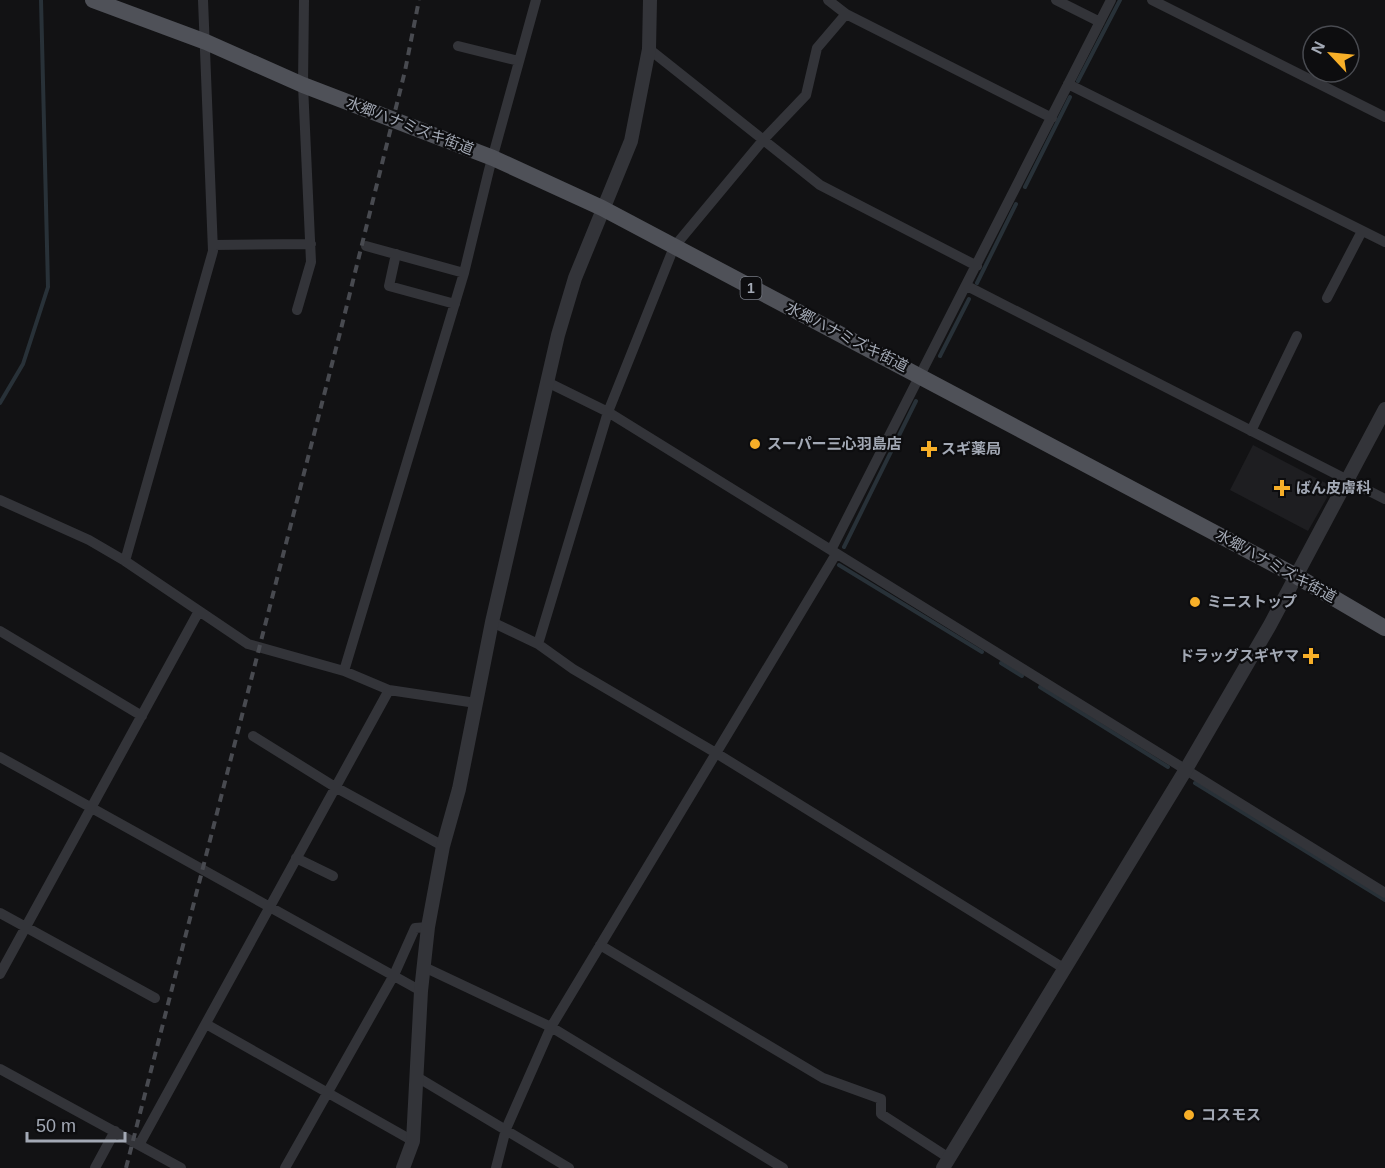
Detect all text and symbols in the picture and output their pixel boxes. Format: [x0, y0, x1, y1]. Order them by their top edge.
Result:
north arrow [1301, 24, 1361, 84]
text: N [1308, 39, 1328, 57]
street label: 水郷ハナミズキ街道 [344, 93, 476, 158]
road number: 1 [740, 277, 762, 299]
street label: 水郷ハナミズキ街道 [783, 298, 911, 375]
place label: スーパー三心羽島店 [767, 435, 902, 452]
marker: スーパー三心羽島店 [748, 437, 762, 451]
place label: スギ薬局 [941, 440, 1001, 457]
marker: スギ薬局 [922, 442, 936, 456]
marker: ばん皮膚科 [1273, 479, 1291, 497]
place label: ばん皮膚科 [1296, 479, 1371, 496]
street label: 水郷ハナミズキ街道 [1213, 525, 1339, 606]
place label: ミニストップ [1207, 593, 1297, 610]
marker: ミニストップ [1188, 595, 1202, 609]
place label: ドラッグスギヤマ [1179, 647, 1299, 664]
marker: ドラッグスギヤマ [1304, 649, 1318, 663]
scale bar [27, 1105, 124, 1143]
place label: コスモス [1201, 1106, 1261, 1123]
marker: コスモス [1182, 1108, 1196, 1122]
text: 50 m [36, 1116, 76, 1136]

